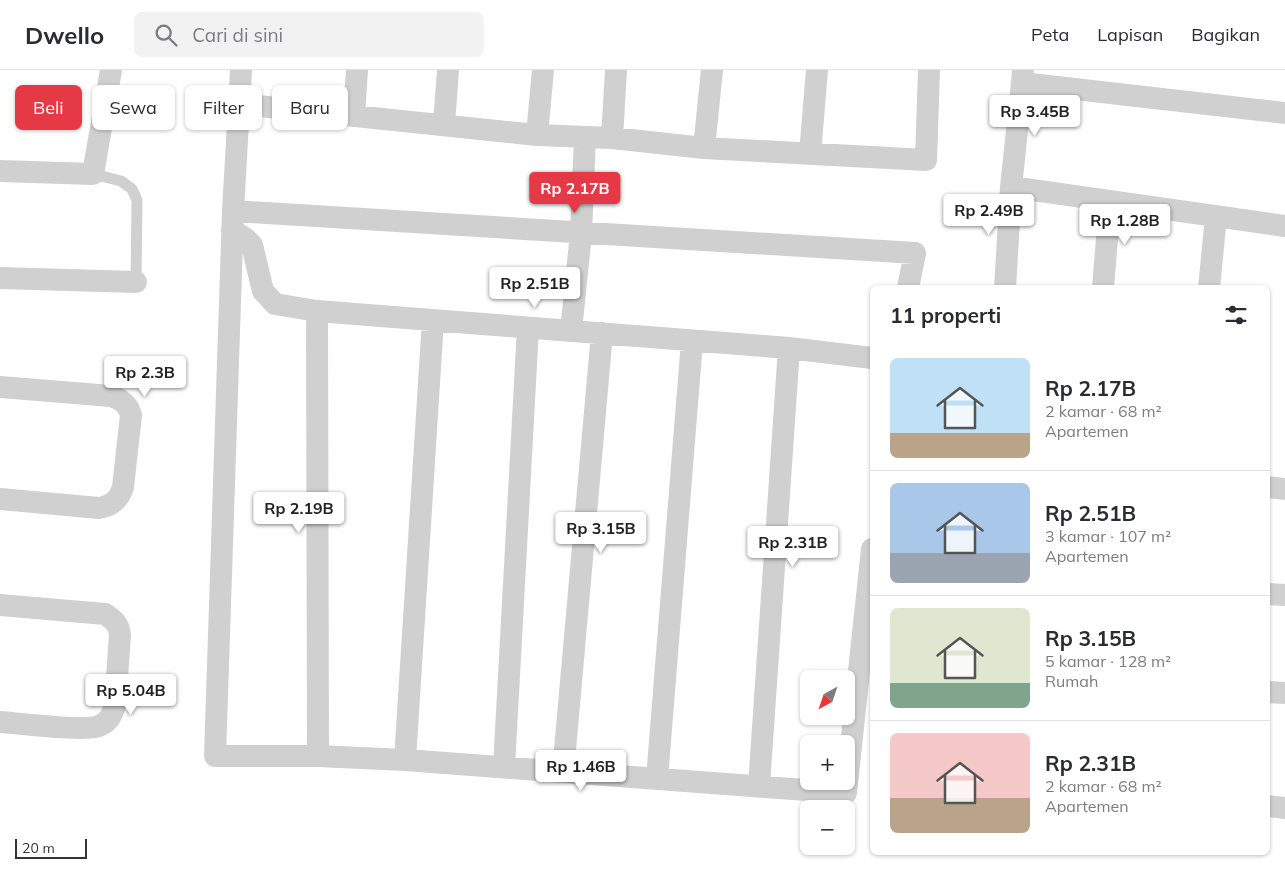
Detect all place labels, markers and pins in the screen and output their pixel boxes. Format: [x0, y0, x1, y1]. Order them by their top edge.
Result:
pin: Rp 3.45B [983, 94, 1087, 137]
pin: Rp 2.17B [523, 172, 627, 214]
pin: Rp 2.49B [937, 194, 1041, 236]
pin: Rp 1.28B [1073, 204, 1177, 246]
pin: Rp 2.51B [483, 266, 587, 309]
pin: Rp 2.3B [99, 356, 191, 398]
pin: Rp 2.19B [247, 492, 351, 534]
pin: Rp 3.15B [549, 512, 653, 554]
pin: Rp 2.31B [741, 526, 845, 568]
pin: Rp 5.04B [79, 674, 183, 716]
pin: Rp 1.46B [529, 750, 633, 792]

